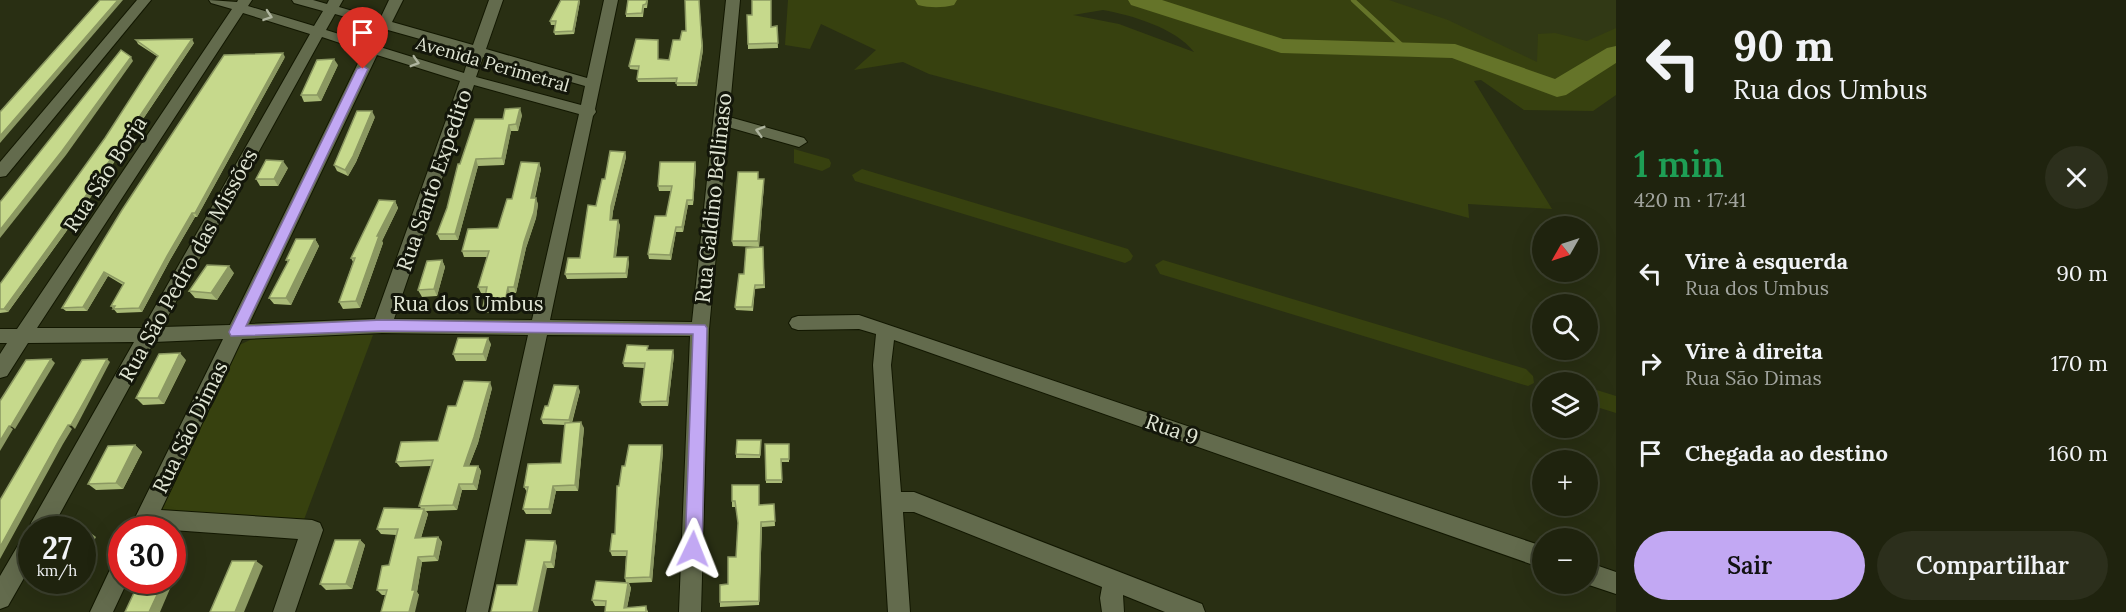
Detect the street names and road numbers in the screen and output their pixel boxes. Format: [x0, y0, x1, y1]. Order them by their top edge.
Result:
street label: Avenida Perimetral [413, 31, 572, 97]
street label: Rua Santo Expedito [390, 86, 478, 274]
street label: Rua Galdino Bellinaso [689, 92, 737, 304]
street label: Rua São Borja [57, 111, 153, 237]
street label: Rua São Pedro das Missões [113, 144, 263, 386]
street label: Rua dos Umbus [392, 290, 544, 317]
street label: Rua São Dimas [146, 357, 234, 497]
street label: Rua 9 [1142, 407, 1202, 451]

